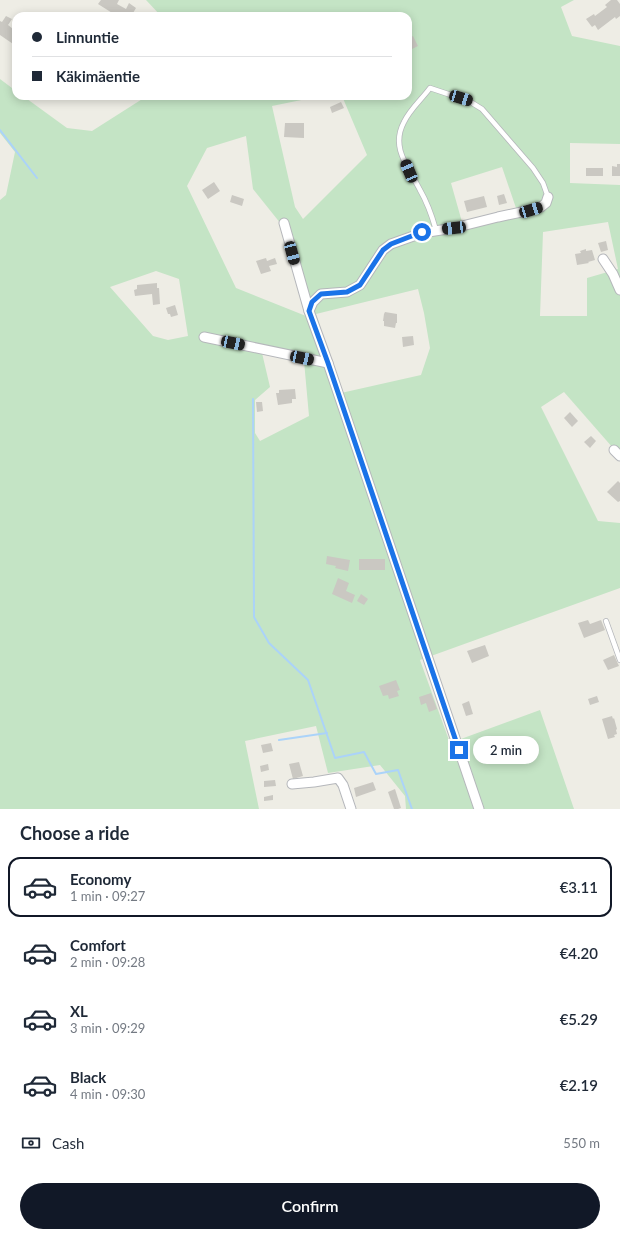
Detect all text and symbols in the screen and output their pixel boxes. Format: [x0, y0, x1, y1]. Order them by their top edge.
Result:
text: Linnuntie [56, 28, 119, 46]
text: Käkimäentie [56, 67, 140, 85]
car [448, 89, 474, 107]
car [399, 158, 419, 184]
car [518, 201, 544, 219]
car [441, 221, 467, 235]
route start [413, 223, 431, 241]
car [283, 240, 301, 266]
car [220, 335, 246, 351]
car [289, 350, 315, 366]
callout: 2 min [473, 736, 539, 764]
route end [450, 741, 468, 759]
text: 2 min [490, 742, 522, 758]
text: Choose a ride [20, 822, 129, 844]
icon: car [22, 869, 58, 905]
text: Economy [70, 870, 131, 888]
text: €3.11 [560, 878, 598, 896]
text: 1 min · 09:27 [70, 888, 145, 904]
icon: car [22, 935, 58, 971]
text: Comfort [70, 936, 126, 954]
text: €4.20 [560, 944, 598, 962]
text: 2 min · 09:28 [70, 954, 145, 970]
icon: car [22, 1001, 58, 1037]
text: XL [70, 1002, 88, 1020]
text: €5.29 [560, 1010, 598, 1028]
text: 3 min · 09:29 [70, 1020, 145, 1036]
icon: car [22, 1067, 58, 1103]
text: Black [70, 1068, 106, 1086]
text: €2.19 [560, 1076, 598, 1094]
text: 4 min · 09:30 [70, 1086, 145, 1102]
icon: cash [20, 1132, 42, 1154]
text: Cash [52, 1134, 84, 1152]
text: 550 m [563, 1135, 600, 1151]
button: Confirm [20, 1183, 600, 1229]

